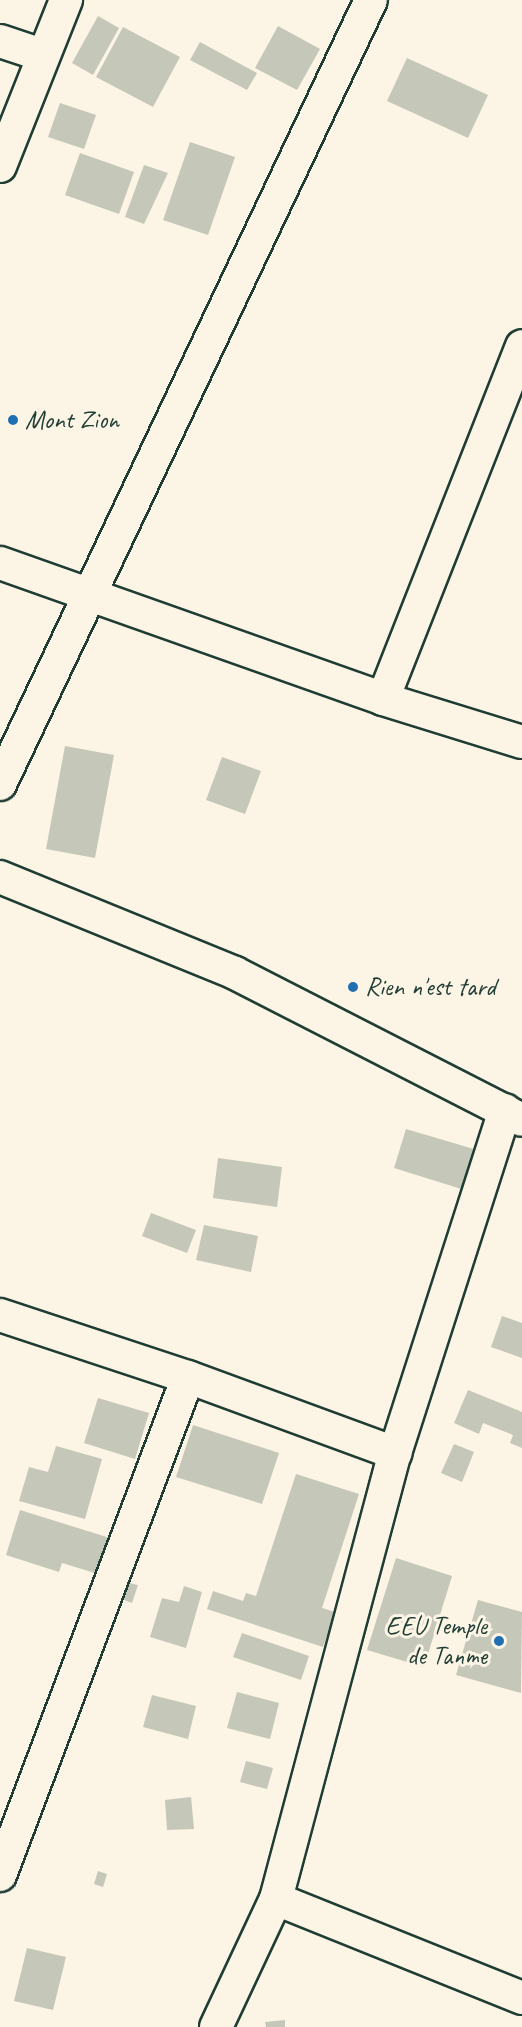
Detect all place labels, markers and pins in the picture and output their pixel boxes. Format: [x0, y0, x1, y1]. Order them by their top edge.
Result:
place label: Mont Zion [25, 404, 119, 436]
marker: Mont Zion [6, 413, 20, 427]
place label: Rien n'est tard [365, 971, 497, 1003]
marker: Rien n'est tard [346, 980, 360, 994]
place label: EEU Temple de Tanme [385, 1610, 487, 1672]
marker: EEU Temple de Tanme [492, 1634, 506, 1648]

